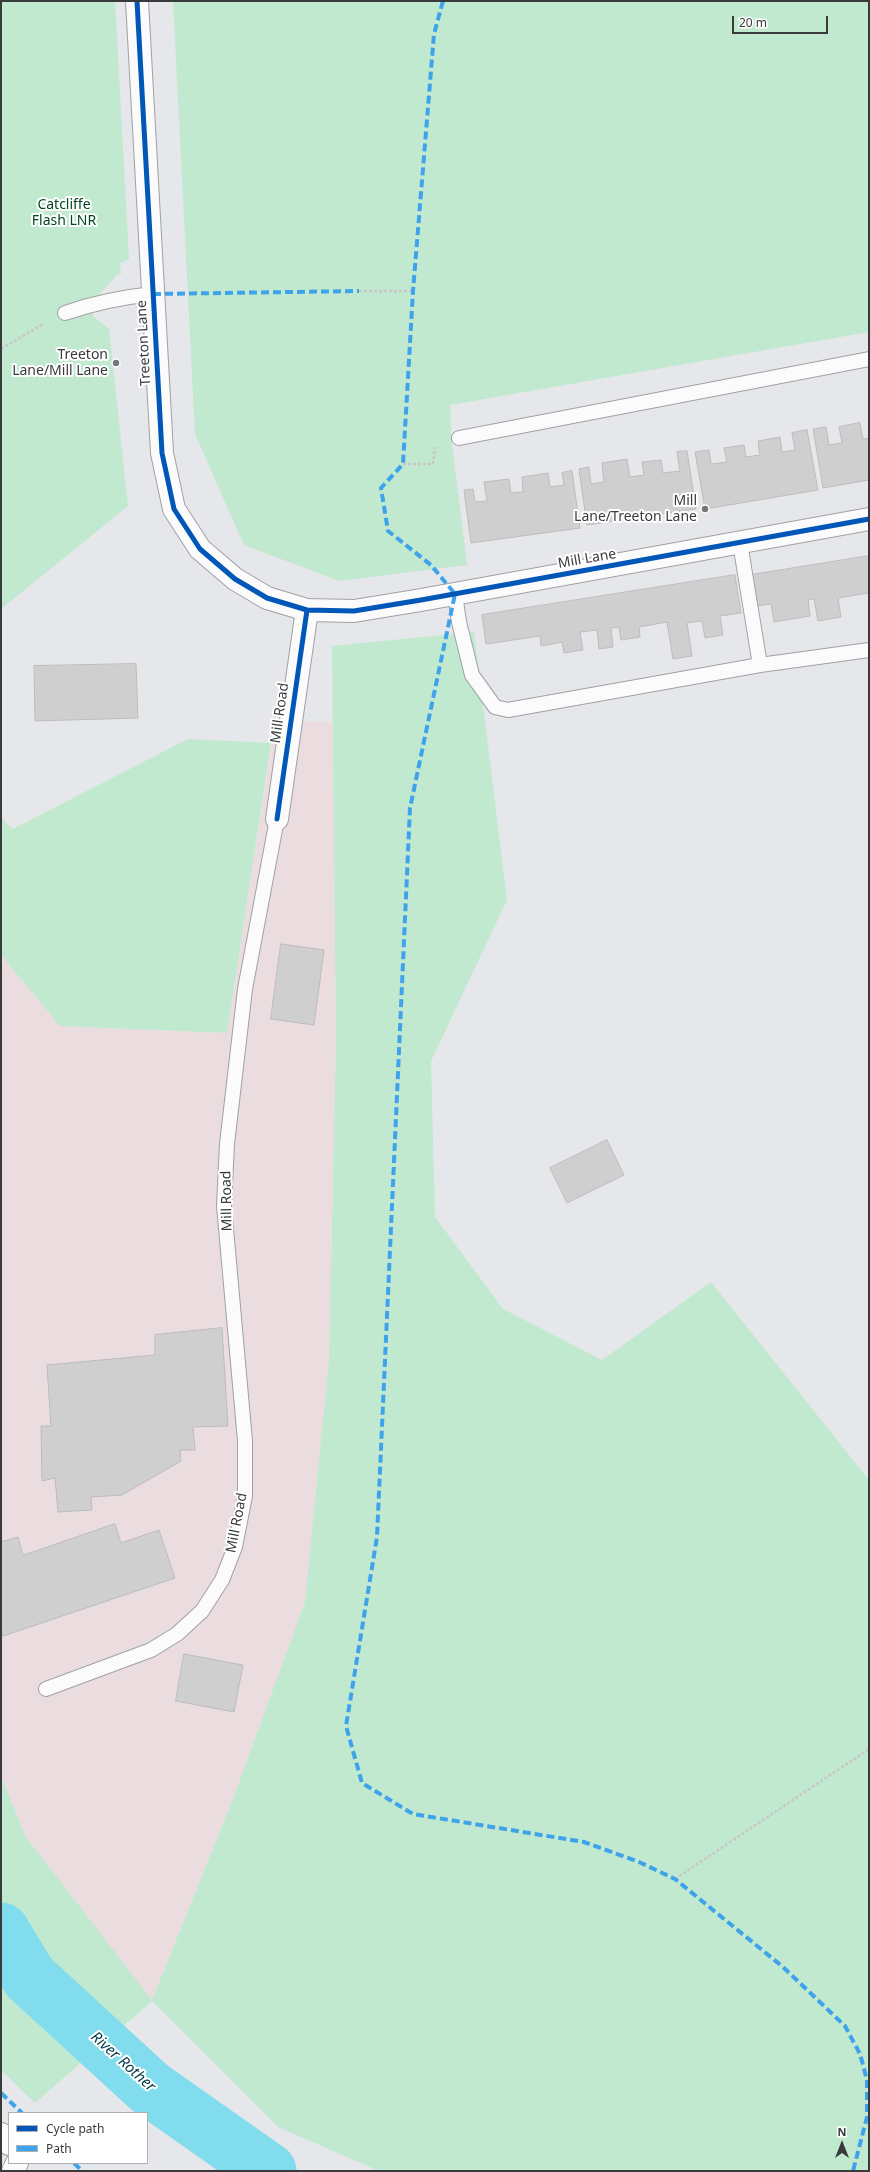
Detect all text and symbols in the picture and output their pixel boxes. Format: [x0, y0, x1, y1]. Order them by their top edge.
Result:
scale bar [734, 8, 830, 34]
text: 20 m [739, 14, 767, 31]
park label: Catcliffe Flash LNR [32, 197, 96, 230]
street label: Treeton Lane [133, 300, 155, 386]
place label: Treeton Lane/Mill Lane [12, 347, 108, 380]
marker: Treeton Lane/Mill Lane [111, 358, 121, 368]
place label: Mill Lane/Treeton Lane [574, 493, 697, 526]
marker: Mill Lane/Treeton Lane [700, 504, 710, 514]
street label: Mill Lane [557, 546, 617, 572]
street label: Mill Road [267, 682, 293, 744]
street label: Mill Road [218, 1170, 236, 1232]
street label: Mill Road [223, 1492, 251, 1554]
water label: River Rother [87, 2028, 159, 2096]
legend [8, 2112, 148, 2164]
text: Cycle path [46, 2120, 104, 2137]
north arrow [822, 2124, 862, 2164]
text: N [838, 2124, 846, 2139]
text: Path [46, 2140, 72, 2157]

